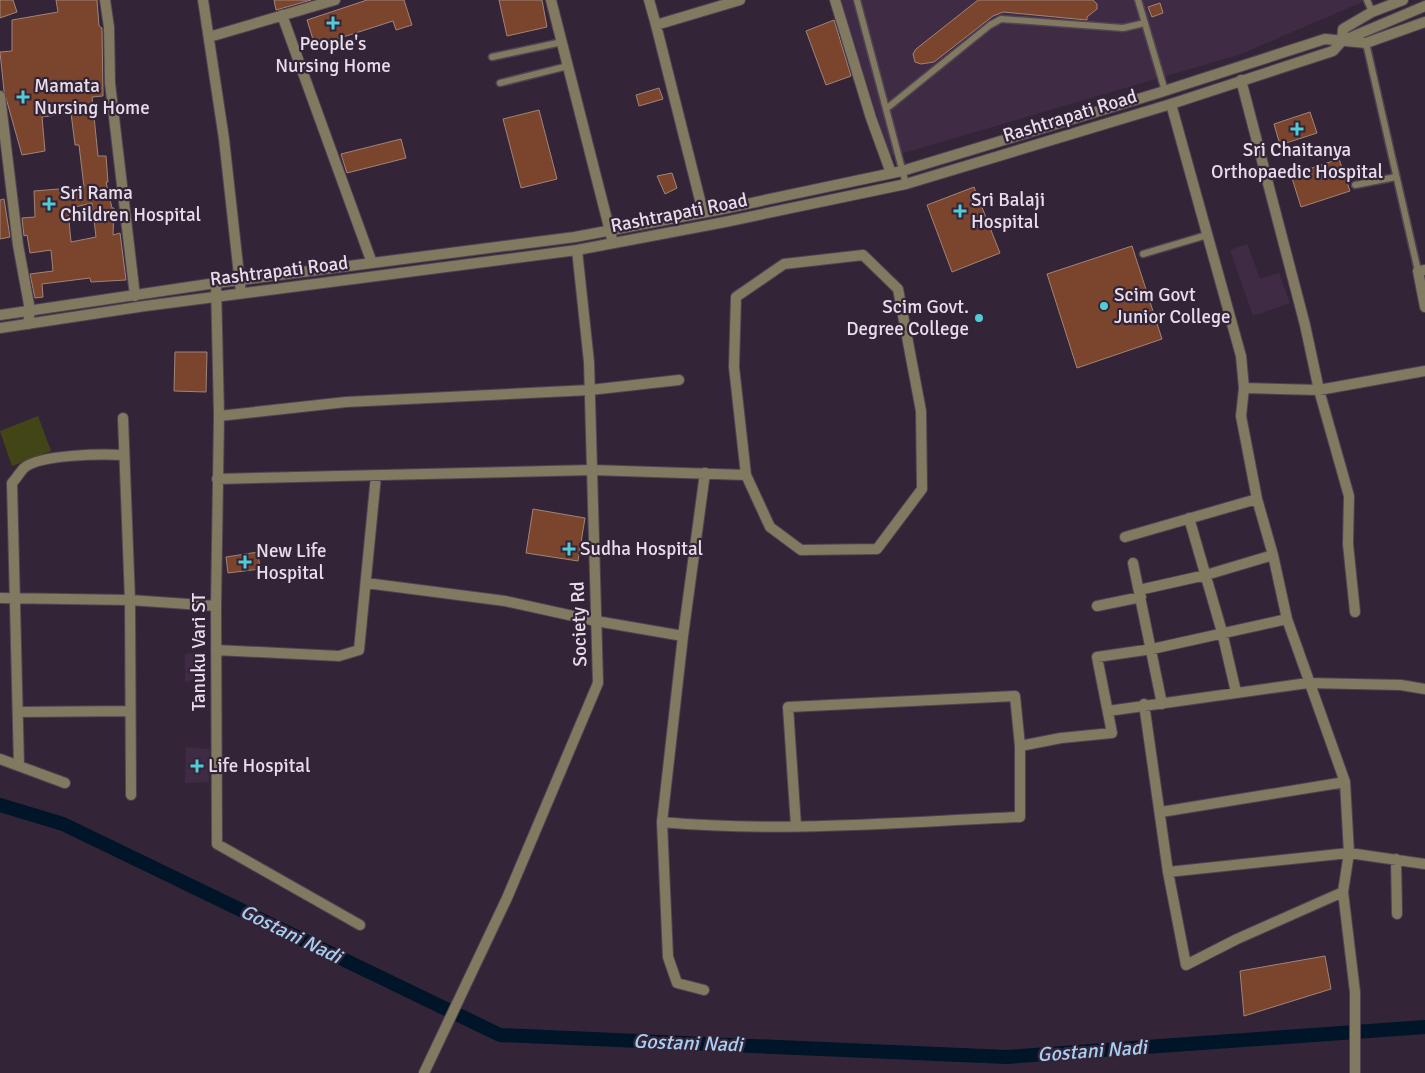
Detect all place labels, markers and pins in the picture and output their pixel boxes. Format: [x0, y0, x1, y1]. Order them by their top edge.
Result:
marker: People's Nursing Home [326, 16, 340, 30]
place label: People's Nursing Home [275, 32, 391, 78]
place label: Mamata Nursing Home [34, 74, 150, 120]
marker: Mamata Nursing Home [16, 90, 30, 104]
marker: Sri Chaitanya Orthopaedic Hospital [1290, 122, 1304, 136]
place label: Sri Chaitanya Orthopaedic Hospital [1211, 138, 1383, 184]
place label: Sri Rama Children Hospital [60, 181, 201, 227]
place label: Sri Balaji Hospital [971, 188, 1045, 234]
marker: Sri Rama Children Hospital [42, 197, 56, 211]
marker: Sri Balaji Hospital [953, 204, 967, 218]
place label: Scim Govt Junior College [1114, 283, 1231, 329]
place label: Scim Govt. Degree College [846, 295, 969, 341]
marker: Scim Govt Junior College [1098, 300, 1110, 312]
marker: Scim Govt. Degree College [973, 312, 985, 324]
place label: Sudha Hospital [580, 537, 703, 561]
place label: New Life Hospital [256, 539, 326, 585]
marker: Sudha Hospital [562, 542, 576, 556]
marker: New Life Hospital [238, 555, 252, 569]
place label: Life Hospital [208, 754, 311, 778]
marker: Life Hospital [190, 759, 204, 773]

